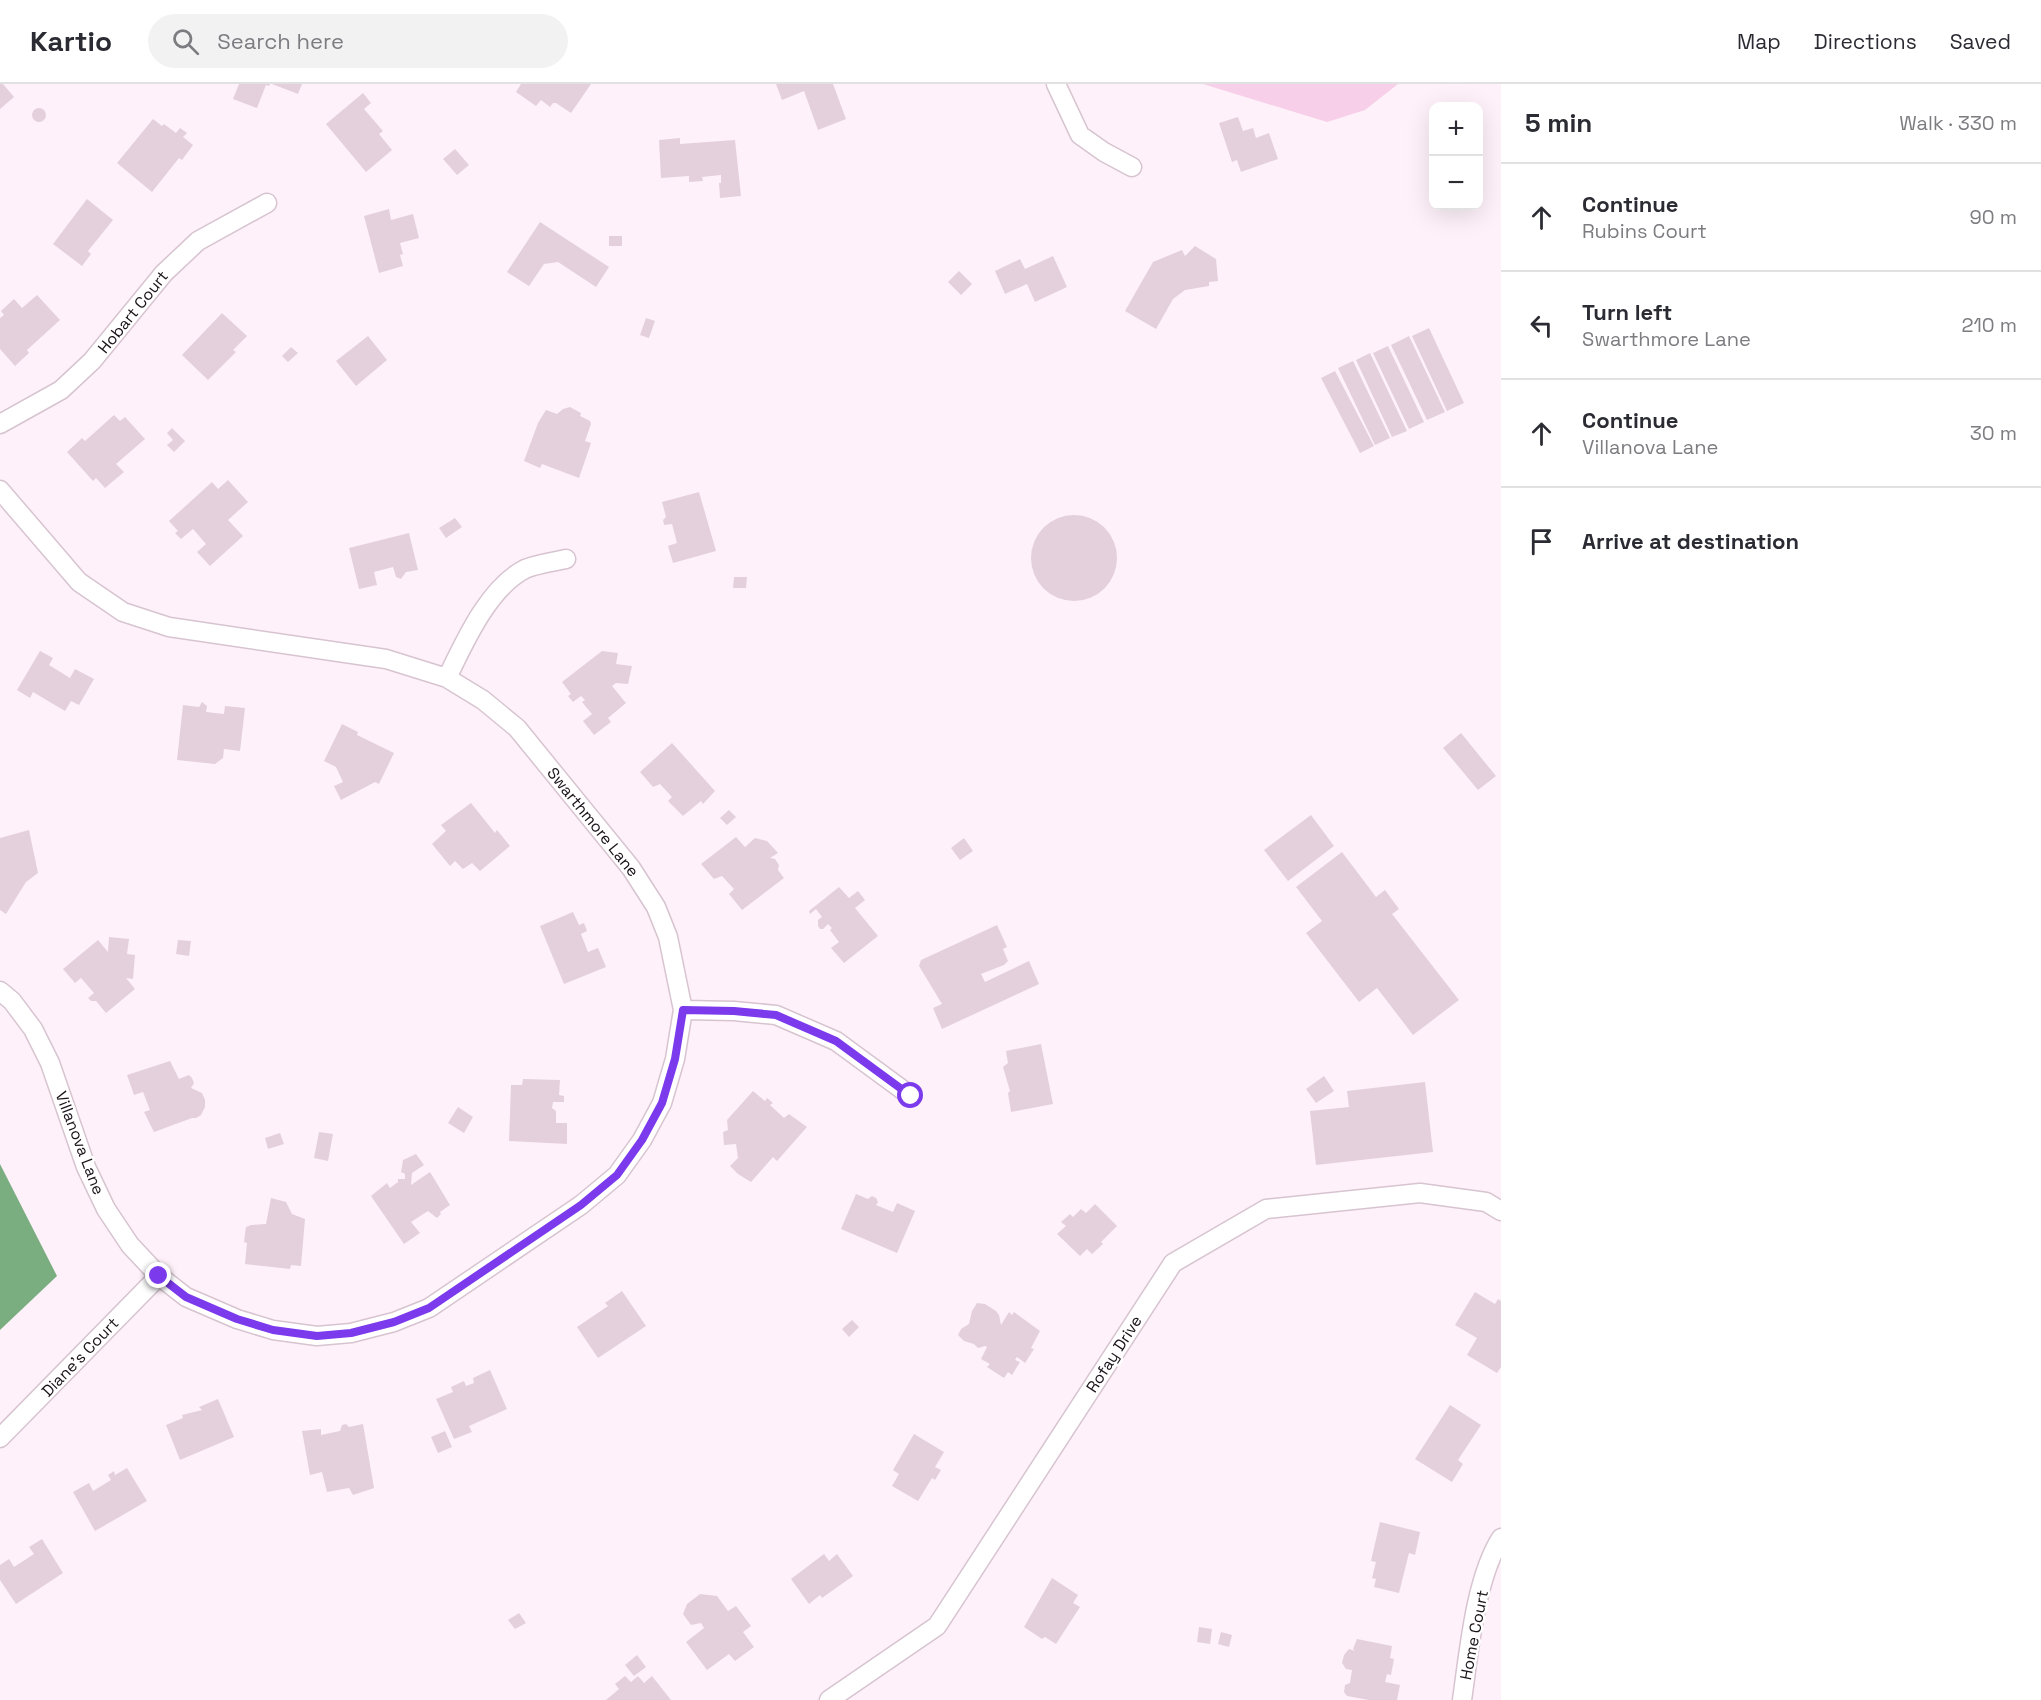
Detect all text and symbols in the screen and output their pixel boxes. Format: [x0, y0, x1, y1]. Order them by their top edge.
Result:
search box [148, 14, 568, 68]
text: Kartio [30, 23, 112, 59]
icon: search [169, 25, 202, 58]
text: Search here [217, 27, 344, 55]
text: Map [1737, 28, 1781, 55]
text: Directions [1814, 28, 1917, 55]
text: Saved [1950, 28, 2011, 55]
map controls [1429, 102, 1483, 210]
button: + [1429, 102, 1483, 156]
text: 5 min [1525, 106, 1592, 140]
text: Walk · 330 m [1899, 110, 2017, 136]
button: − [1429, 156, 1483, 210]
text: Continue [1582, 190, 1678, 218]
icon: ahead [1525, 201, 1558, 234]
text: 90 m [1970, 204, 2017, 230]
text: Rubins Court [1582, 218, 1707, 244]
street label: Hobart Court [93, 266, 173, 358]
text: Turn left [1582, 298, 1672, 326]
icon: left [1525, 309, 1558, 342]
text: 210 m [1961, 312, 2017, 338]
text: Swarthmore Lane [1582, 326, 1751, 352]
text: Continue [1582, 406, 1678, 434]
icon: ahead [1525, 417, 1558, 450]
text: 30 m [1970, 420, 2017, 446]
text: Villanova Lane [1582, 434, 1718, 460]
icon: arrive [1525, 525, 1558, 558]
text: Arrive at destination [1582, 527, 1799, 555]
street label: Swarthmore Lane [542, 763, 644, 881]
route start [897, 1082, 923, 1108]
street label: Villanova Lane [51, 1088, 109, 1198]
route end [145, 1262, 171, 1288]
street label: Rofay Drive [1081, 1311, 1147, 1397]
street label: Diane's Court [37, 1313, 123, 1401]
street label: Home Court [1455, 1588, 1493, 1682]

